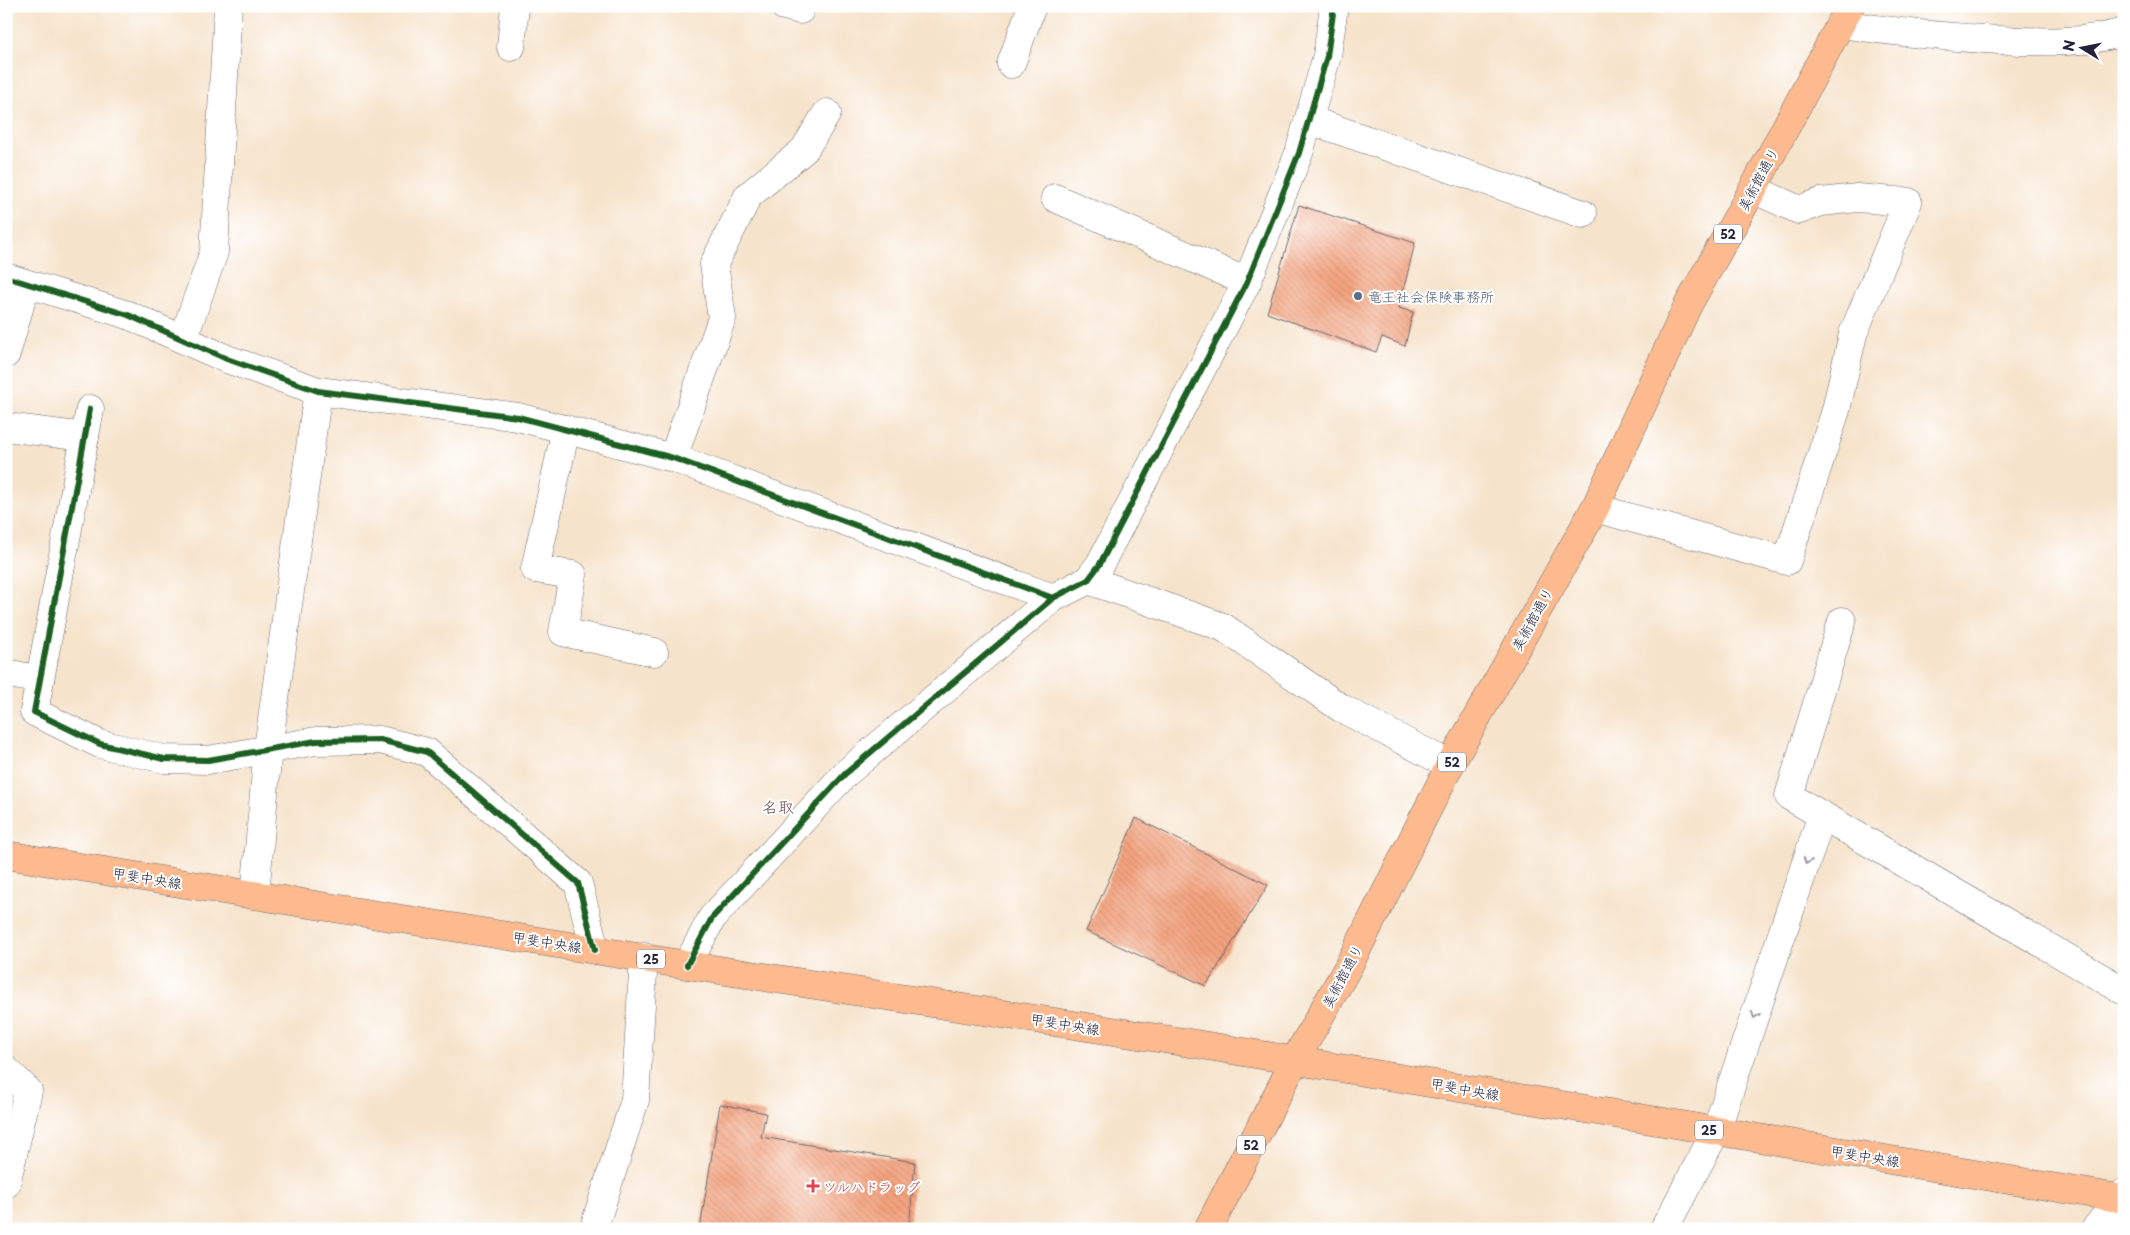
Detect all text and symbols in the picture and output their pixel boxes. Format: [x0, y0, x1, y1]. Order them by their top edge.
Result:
north arrow [2058, 22, 2108, 72]
text: N [2057, 38, 2080, 53]
street label: 美術館通り [1732, 143, 1784, 215]
road number: 52 [1714, 224, 1742, 243]
place label: 竜王社会保険事務所 [1368, 286, 1494, 307]
marker: 竜王社会保険事務所 [1352, 290, 1364, 302]
street label: 美術館通り [1506, 583, 1558, 655]
road number: 52 [1438, 752, 1466, 772]
district label: 名取 [762, 794, 794, 818]
one-way arrow [1803, 857, 1813, 865]
street label: 甲斐中央線 [111, 862, 183, 894]
street label: 甲斐中央線 [511, 926, 583, 958]
street label: 美術館通り [1316, 940, 1368, 1012]
road number: 25 [637, 950, 665, 969]
street label: 甲斐中央線 [1029, 1008, 1101, 1040]
one-way arrow [1751, 1011, 1761, 1019]
street label: 甲斐中央線 [1429, 1073, 1501, 1105]
road number: 25 [1695, 1120, 1723, 1140]
road number: 52 [1237, 1136, 1265, 1154]
street label: 甲斐中央線 [1829, 1140, 1901, 1172]
place label: ツルハドラッグ [823, 1176, 920, 1197]
marker: ツルハドラッグ [807, 1180, 819, 1192]

